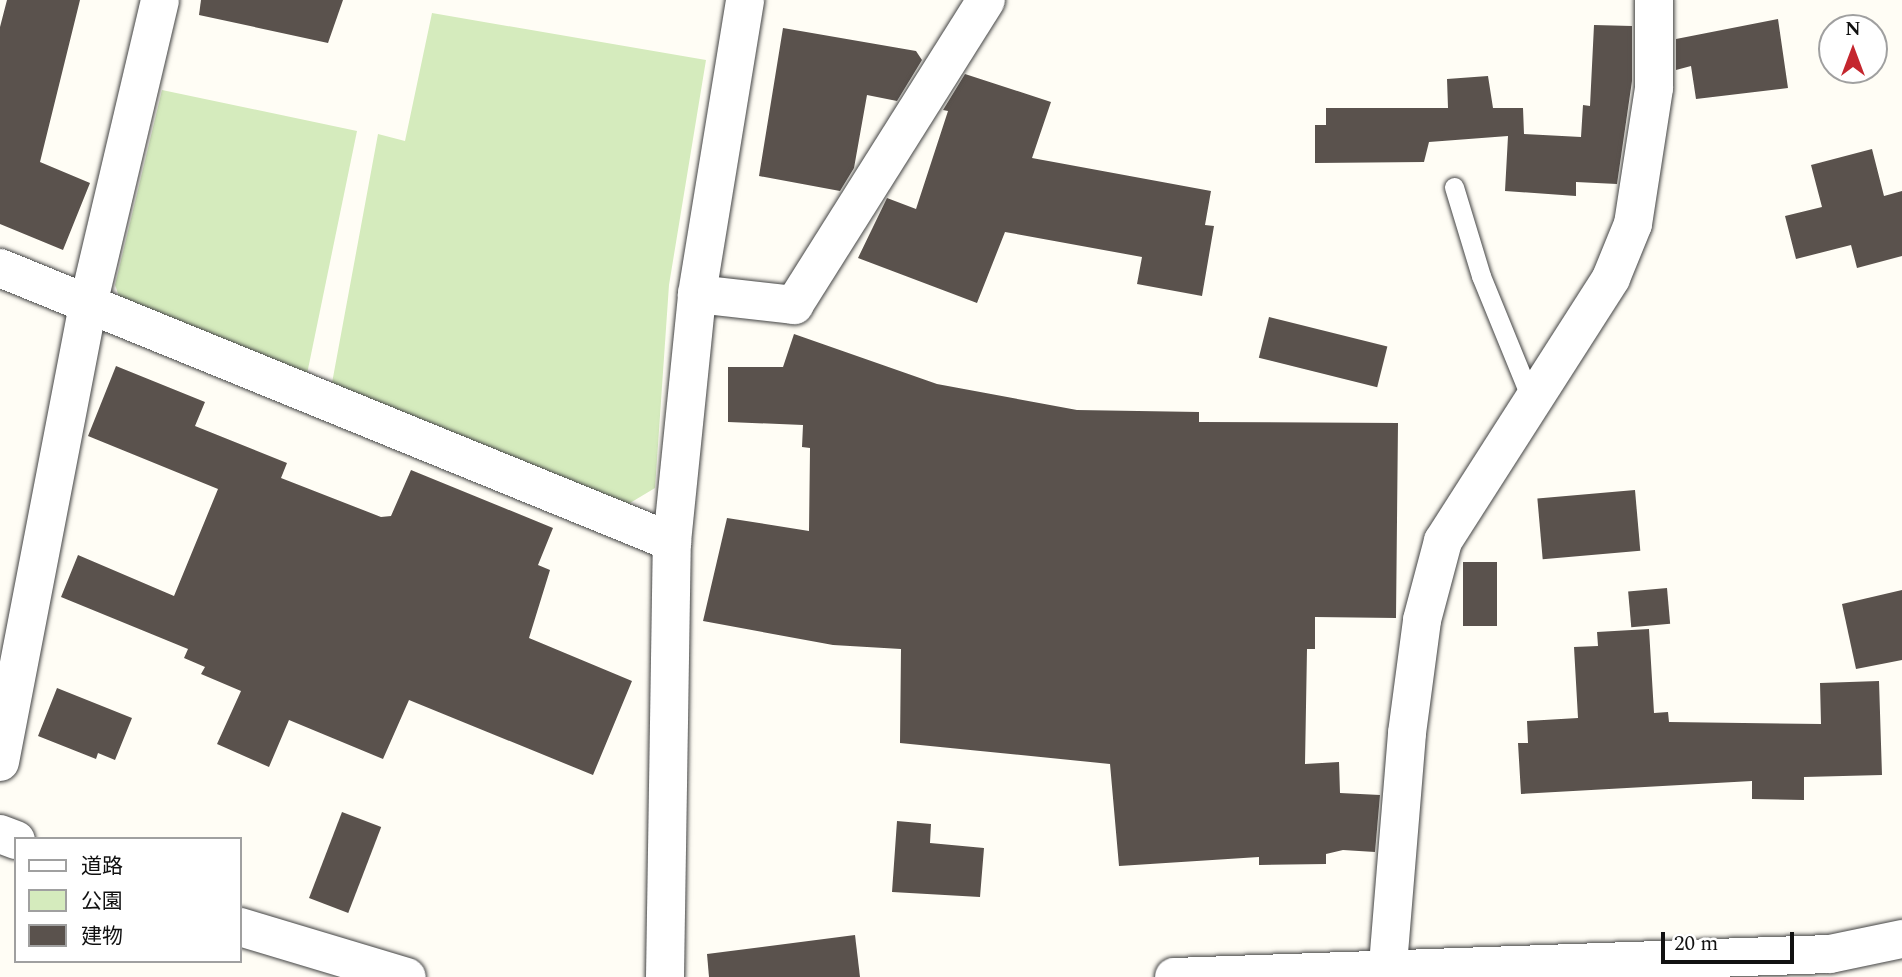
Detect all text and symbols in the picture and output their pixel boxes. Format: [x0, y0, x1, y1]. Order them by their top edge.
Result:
north arrow [1818, 14, 1888, 84]
text: N [1845, 15, 1861, 44]
legend [14, 837, 242, 963]
text: 道路 [81, 851, 123, 883]
text: 公園 [81, 886, 123, 918]
scale bar [1664, 918, 1797, 962]
text: 建物 [81, 921, 123, 953]
text: 20 m [1674, 928, 1718, 960]

